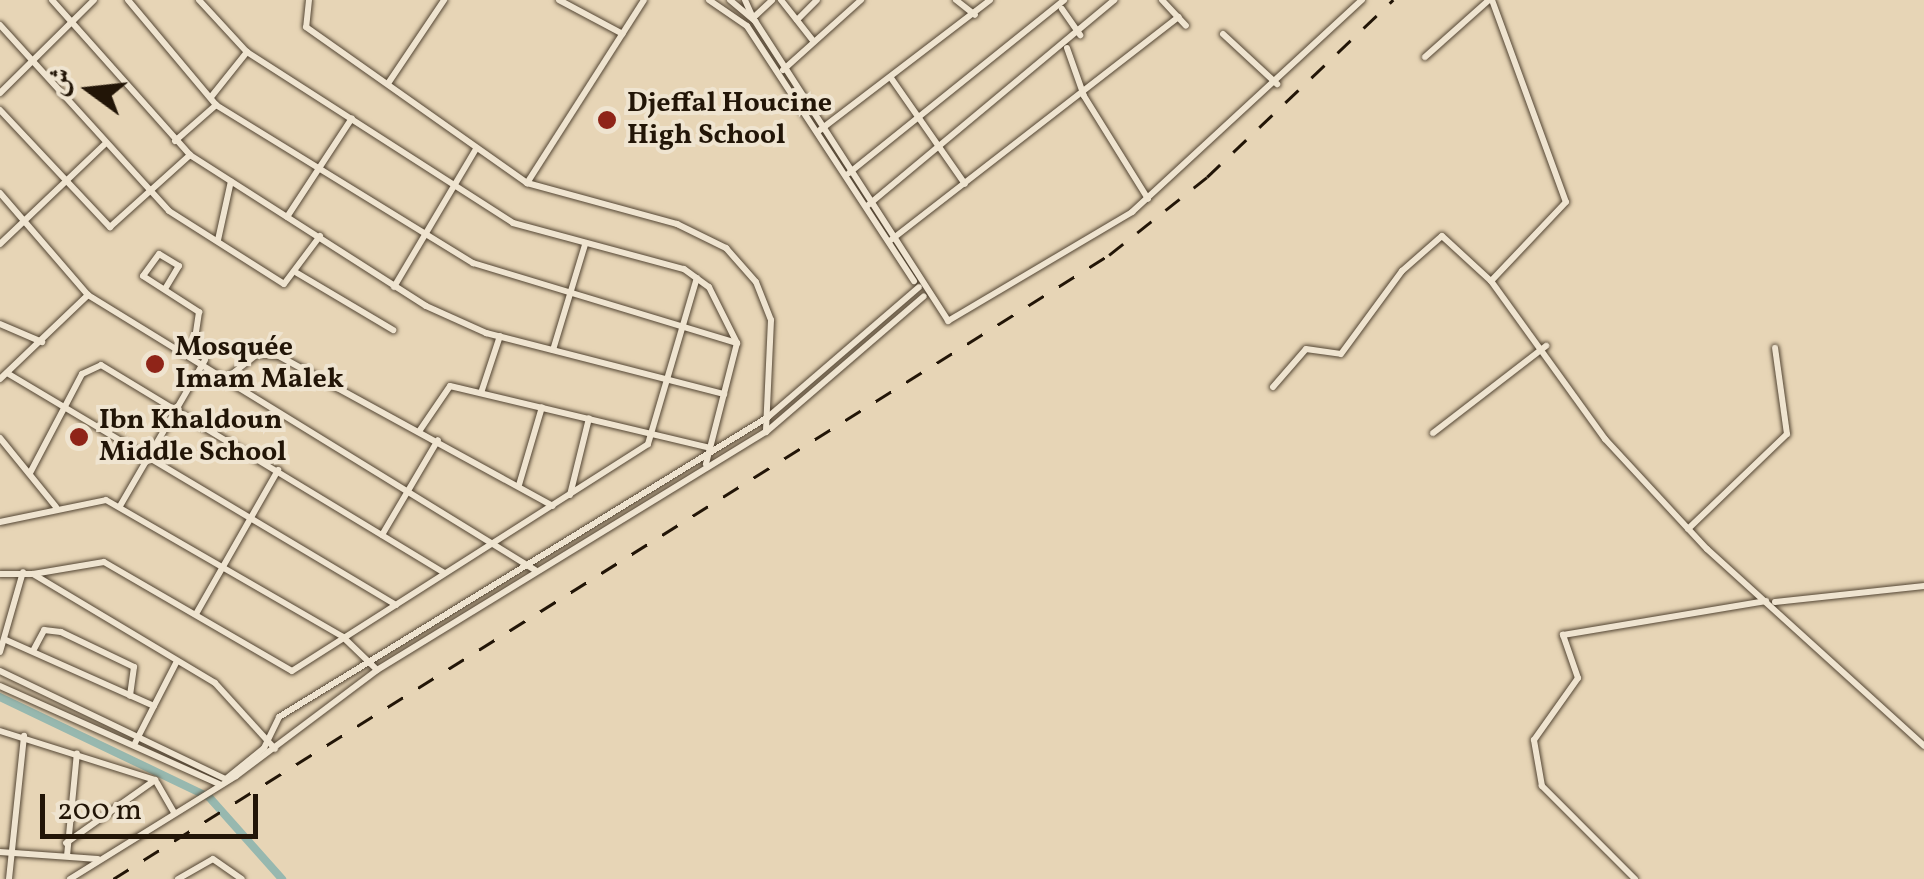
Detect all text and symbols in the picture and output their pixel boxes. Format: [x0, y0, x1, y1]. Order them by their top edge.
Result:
north arrow [40, 40, 140, 140]
text: ش [38, 64, 83, 101]
place label: Djeffal Houcine High School [627, 87, 832, 153]
marker: Djeffal Houcine High School [596, 109, 618, 131]
place label: Mosquée Imam Malek [175, 331, 344, 397]
marker: Mosquée Imam Malek [144, 353, 166, 375]
place label: Ibn Khaldoun Middle School [99, 404, 287, 470]
marker: Ibn Khaldoun Middle School [68, 426, 90, 448]
scale bar [45, 774, 262, 836]
text: 200 m [57, 790, 142, 832]

